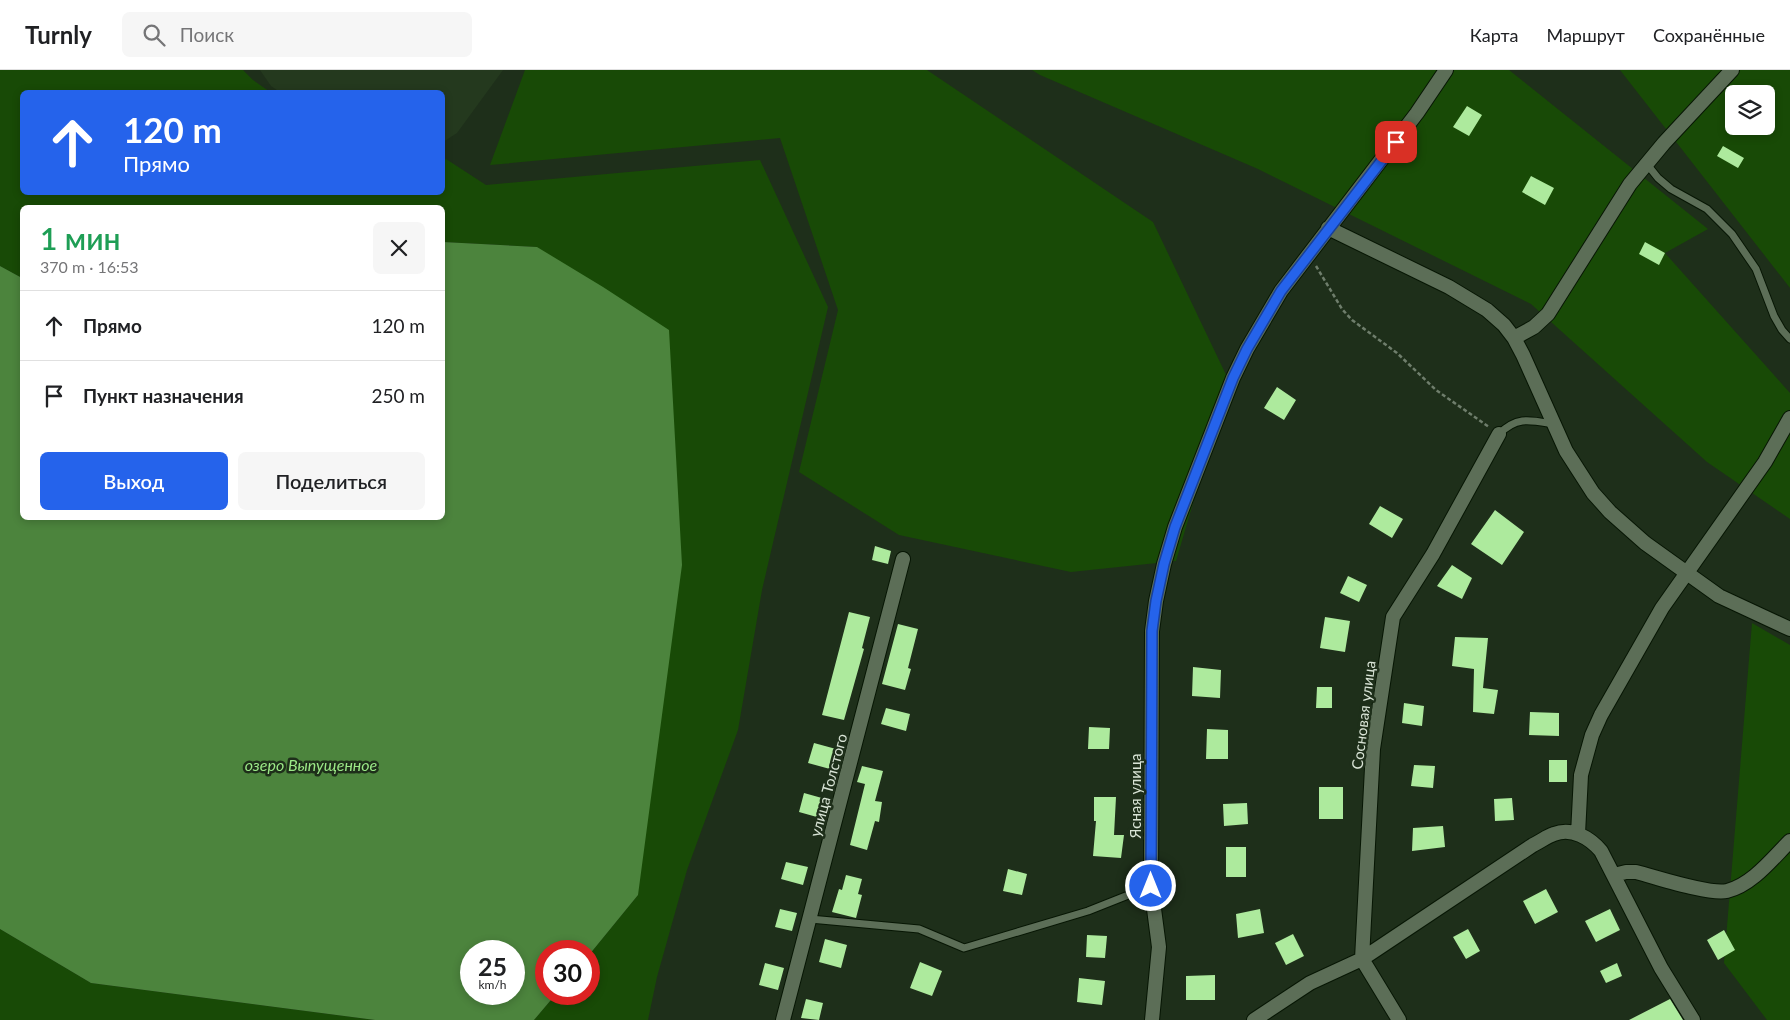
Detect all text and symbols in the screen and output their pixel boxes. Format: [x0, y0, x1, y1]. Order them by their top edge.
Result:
search box [122, 12, 472, 57]
text: Turnly [25, 20, 92, 49]
icon: search [140, 21, 168, 49]
text: Поиск [180, 23, 234, 46]
text: Карта [1470, 24, 1518, 46]
text: Маршрут [1546, 24, 1625, 46]
text: Сохранённые [1653, 24, 1765, 46]
map controls [1725, 85, 1775, 135]
button: layers [1725, 85, 1775, 135]
text: 120 m [123, 108, 222, 150]
icon: ahead [40, 110, 105, 175]
pin [1375, 121, 1417, 163]
icon: arrive [1382, 128, 1410, 156]
text: Прямо [123, 150, 190, 177]
text: 1 мин [40, 220, 121, 256]
button: close [373, 222, 425, 274]
text: 370 m · 16:53 [40, 257, 139, 276]
icon: ahead [40, 312, 68, 340]
text: Прямо [83, 314, 142, 337]
text: 120 m [371, 314, 425, 337]
icon: arrive [40, 382, 68, 410]
text: Пункт назначения [83, 384, 244, 407]
text: 250 m [371, 384, 425, 407]
button: Выход [40, 452, 228, 510]
button: Поделиться [238, 452, 425, 510]
street label: Сосновая улица [1347, 660, 1379, 770]
street label: улица Толстого [806, 731, 850, 839]
street label: Ясная улица [1126, 753, 1144, 840]
water label: озеро Выпущенное [245, 755, 378, 774]
position arrow [1124, 859, 1176, 911]
speed limit sign: 30 [535, 940, 600, 1005]
text: 25 [478, 951, 507, 981]
text: km/h [478, 977, 507, 992]

